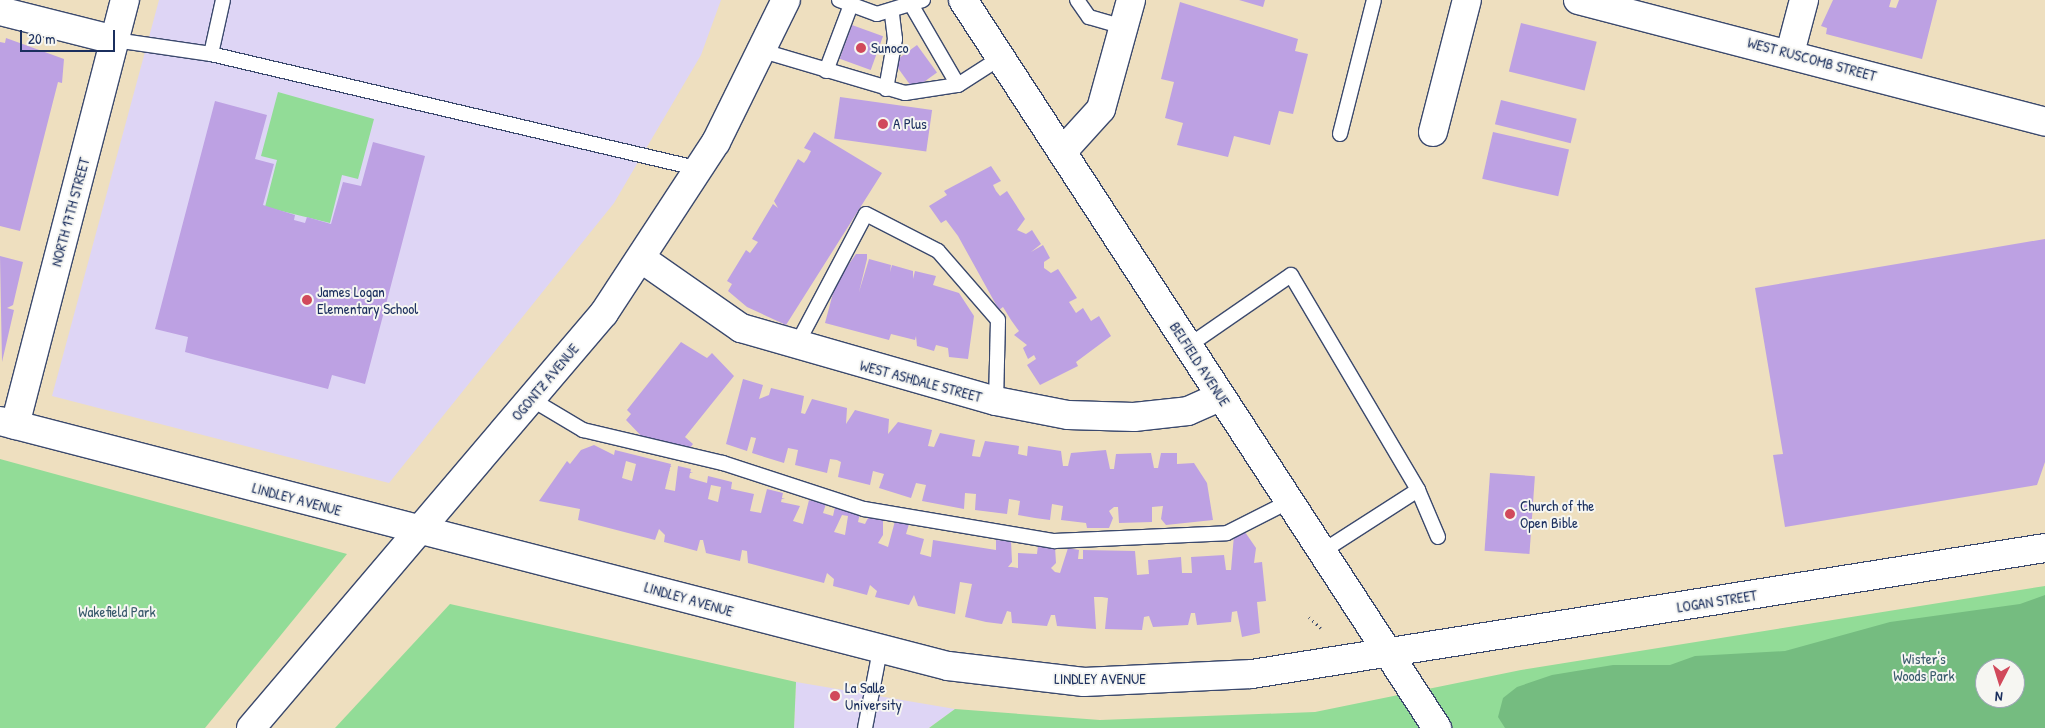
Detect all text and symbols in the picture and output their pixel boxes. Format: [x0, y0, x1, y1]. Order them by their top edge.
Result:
scale bar [22, 20, 118, 52]
text: 20 m [28, 28, 55, 49]
street label: WEST RUSCOMB STREET [1746, 33, 1878, 85]
place label: Sunoco [871, 39, 909, 57]
marker: Sunoco [855, 42, 867, 54]
place label: A Plus [893, 115, 927, 133]
marker: A Plus [877, 118, 889, 130]
street label: NORTH 17TH STREET [47, 156, 93, 268]
place label: James Logan Elementary School [317, 282, 418, 317]
marker: James Logan Elementary School [301, 294, 313, 306]
street label: BELFIELD AVENUE [1166, 318, 1234, 410]
street label: OGONTZ AVENUE [508, 340, 582, 424]
street label: WEST ASHDALE STREET [858, 356, 984, 406]
street label: LINDLEY AVENUE [250, 478, 344, 520]
place label: Church of the Open Bible [1520, 496, 1594, 531]
marker: Church of the Open Bible [1504, 508, 1516, 520]
street label: LINDLEY AVENUE [642, 578, 736, 620]
street label: LOGAN STREET [1676, 586, 1758, 616]
park label: Wakefield Park [78, 603, 156, 621]
park label: Wister's Woods Park [1893, 649, 1955, 684]
north arrow [1975, 658, 2025, 708]
street label: LINDLEY AVENUE [1054, 670, 1146, 688]
place label: La Salle University [845, 678, 902, 713]
text: N [1994, 688, 2003, 707]
marker: La Salle University [829, 690, 841, 702]

